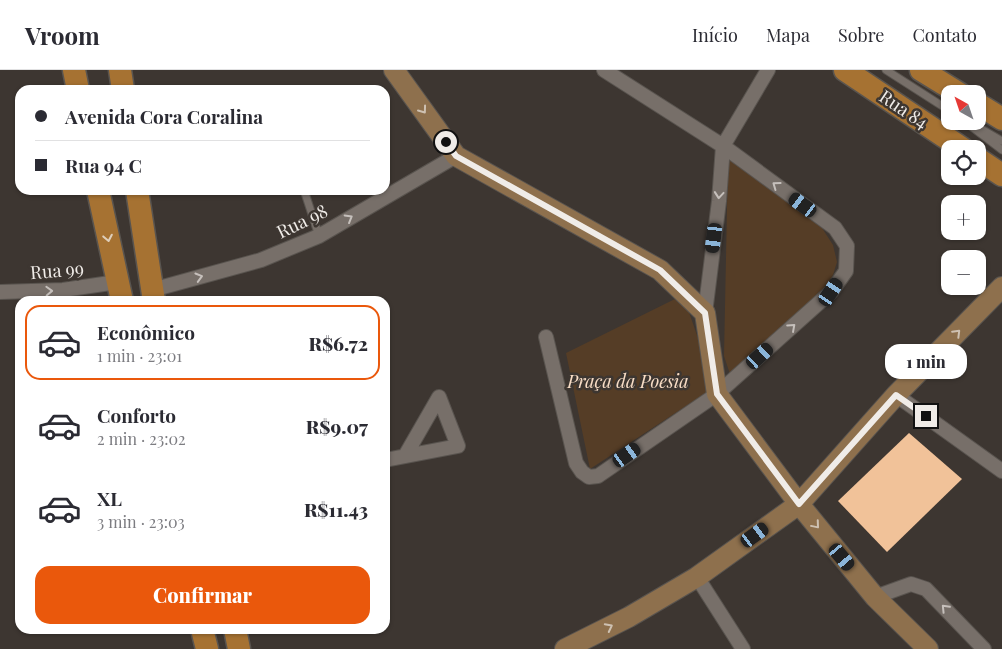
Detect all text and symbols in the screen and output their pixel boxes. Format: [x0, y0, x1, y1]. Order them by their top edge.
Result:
text: Vroom [25, 19, 100, 51]
text: Início [692, 23, 738, 47]
text: Mapa [766, 23, 810, 47]
text: Sobre [838, 23, 884, 47]
text: Contato [912, 23, 977, 47]
street label: Rua 84 [875, 84, 933, 134]
north arrow [941, 85, 986, 130]
map controls [941, 85, 986, 295]
text: Avenida Cora Coralina [65, 103, 263, 129]
one-way arrow [417, 104, 426, 114]
route start [435, 131, 457, 153]
button: locate [941, 140, 986, 185]
text: Rua 94 C [65, 152, 142, 178]
one-way arrow [772, 182, 782, 191]
car [786, 190, 819, 220]
one-way arrow [714, 191, 725, 199]
button: + [941, 195, 986, 240]
street label: Rua 98 [273, 198, 331, 244]
one-way arrow [344, 215, 353, 225]
car [704, 222, 723, 254]
one-way arrow [102, 233, 113, 242]
button: − [941, 250, 986, 295]
street label: Rua 99 [29, 256, 85, 284]
one-way arrow [194, 273, 202, 283]
car [816, 275, 845, 309]
one-way arrow [45, 285, 53, 296]
text: Econômico [97, 319, 195, 345]
icon: car [37, 320, 82, 365]
one-way arrow [787, 324, 796, 333]
text: R$6.72 [308, 330, 368, 356]
one-way arrow [952, 330, 961, 339]
car [743, 340, 776, 372]
callout: 1 min [885, 344, 967, 378]
text: 1 min · 23:01 [97, 345, 182, 366]
text: 1 min [906, 351, 946, 372]
park label: Praça da Poesia [566, 369, 689, 393]
text: Conforto [97, 402, 176, 428]
icon: car [37, 403, 82, 448]
route end [915, 405, 937, 427]
text: R$9.07 [306, 413, 368, 439]
text: 2 min · 23:02 [97, 428, 186, 449]
car [610, 440, 643, 470]
text: XL [97, 485, 122, 511]
icon: car [37, 486, 82, 531]
text: R$11.43 [304, 496, 368, 522]
text: 3 min · 23:03 [97, 511, 185, 532]
car [738, 520, 771, 550]
one-way arrow [811, 520, 820, 529]
car [826, 541, 857, 573]
button: Confirmar [35, 566, 370, 624]
one-way arrow [942, 605, 951, 614]
one-way arrow [604, 623, 613, 633]

